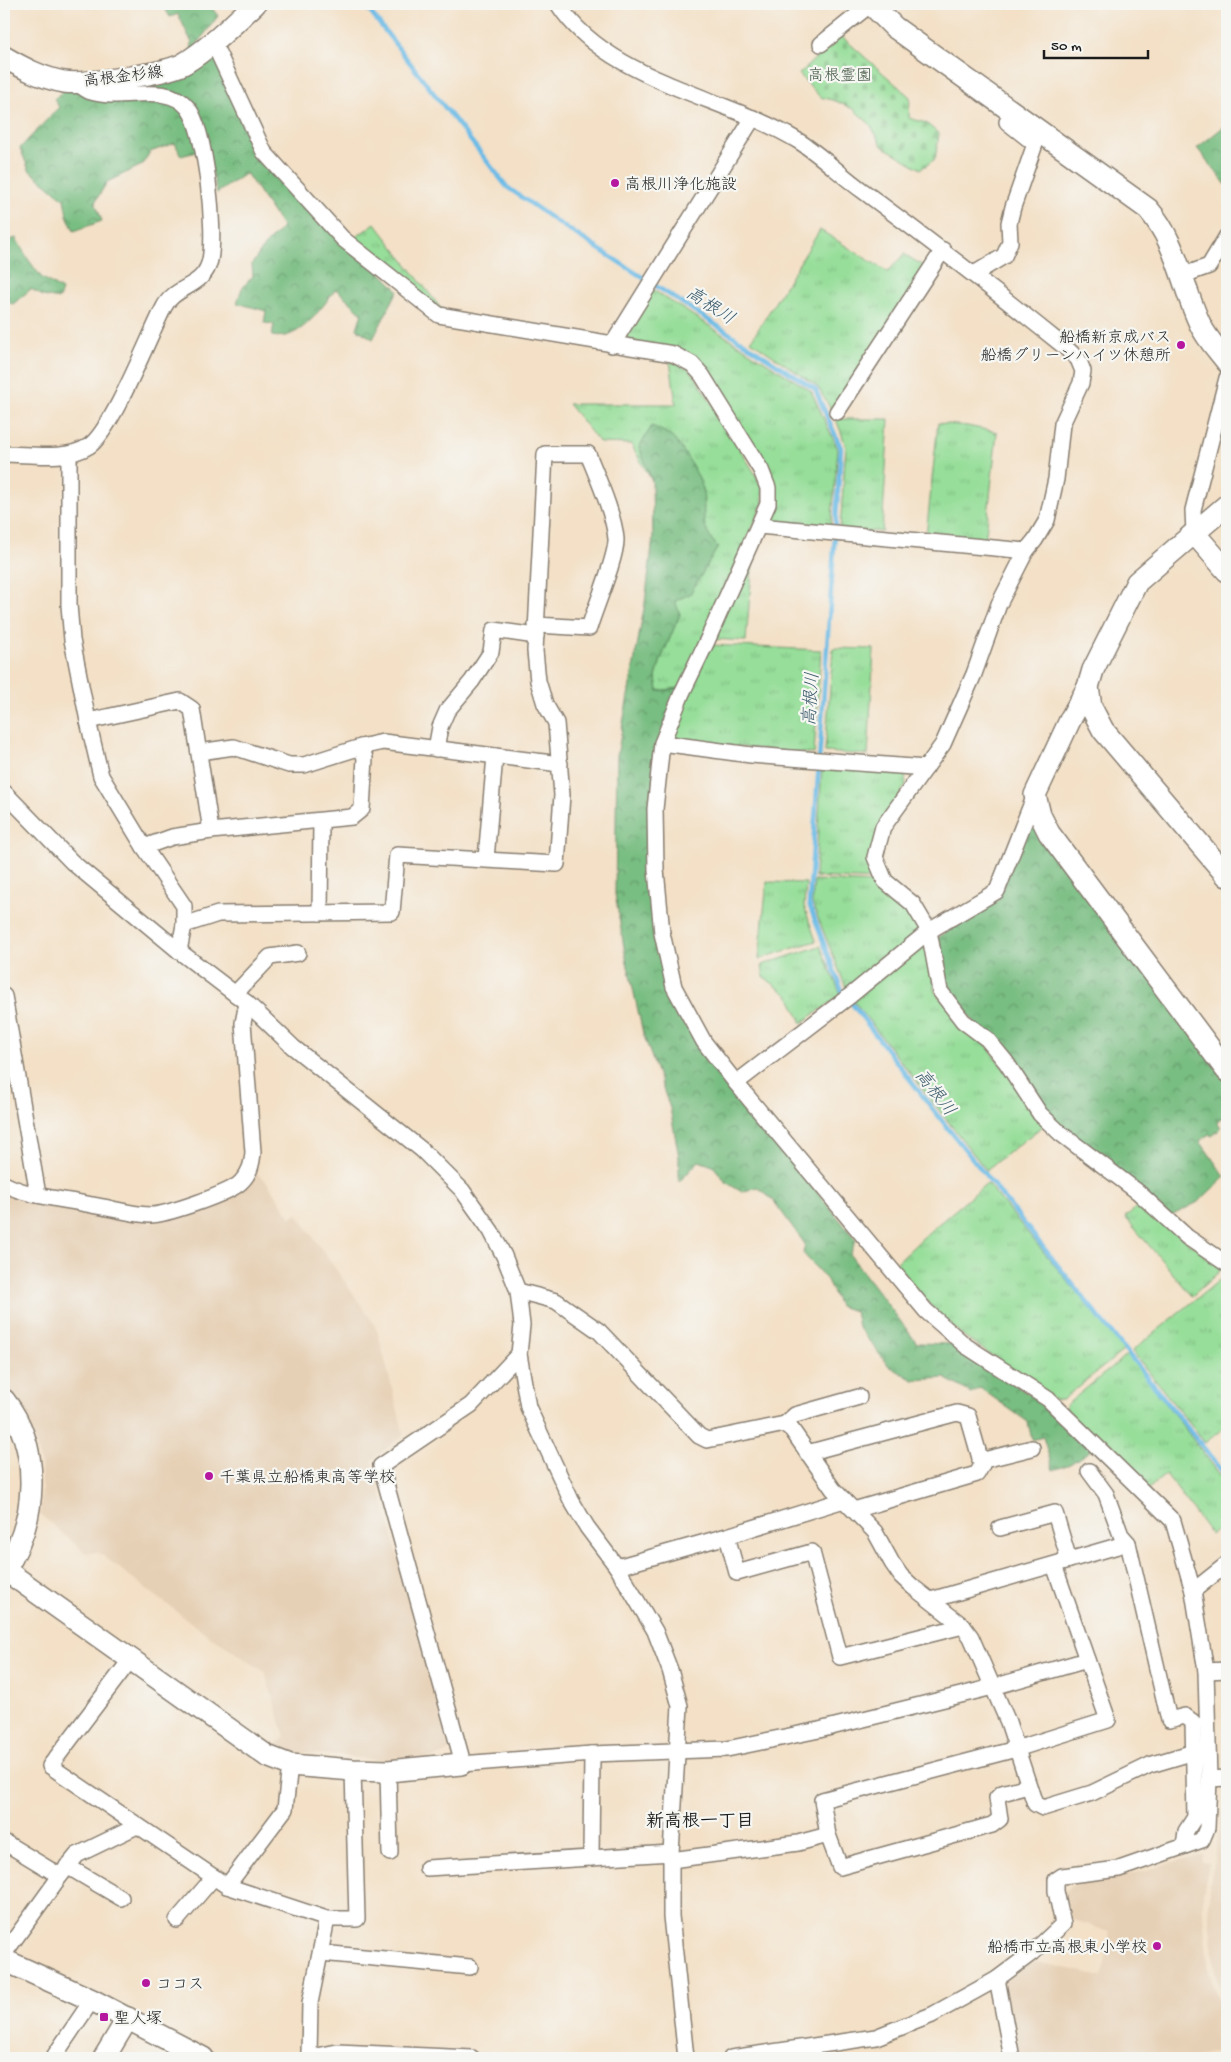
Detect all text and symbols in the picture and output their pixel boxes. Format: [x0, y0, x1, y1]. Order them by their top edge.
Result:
scale bar [1044, 28, 1147, 60]
text: 50 m [1051, 38, 1082, 56]
street label: 高根金杉線 [82, 62, 164, 93]
park label: 高根霊園 [808, 67, 872, 87]
place label: 高根川浄化施設 [625, 175, 737, 196]
marker: 高根川浄化施設 [609, 177, 621, 189]
water label: 高根川 [681, 283, 739, 331]
place label: 船橋新京成バス 船橋グリーンハイツ休憩所 [981, 329, 1171, 367]
marker: 船橋新京成バス 船橋グリーンハイツ休憩所 [1175, 339, 1187, 351]
water label: 高根川 [799, 671, 825, 727]
water label: 高根川 [909, 1065, 960, 1121]
place label: 千葉県立船橋東高等学校 [219, 1468, 395, 1489]
marker: 千葉県立船橋東高等学校 [203, 1470, 215, 1482]
district label: 新高根一丁目 [646, 1811, 754, 1833]
place label: 船橋市立高根東小学校 [987, 1938, 1147, 1959]
marker: 船橋市立高根東小学校 [1151, 1940, 1163, 1952]
marker: ココス [140, 1977, 152, 1989]
place label: ココス [156, 1977, 204, 1996]
place label: 聖人塚 [114, 2010, 162, 2030]
marker: 聖人塚 [98, 2011, 110, 2023]

